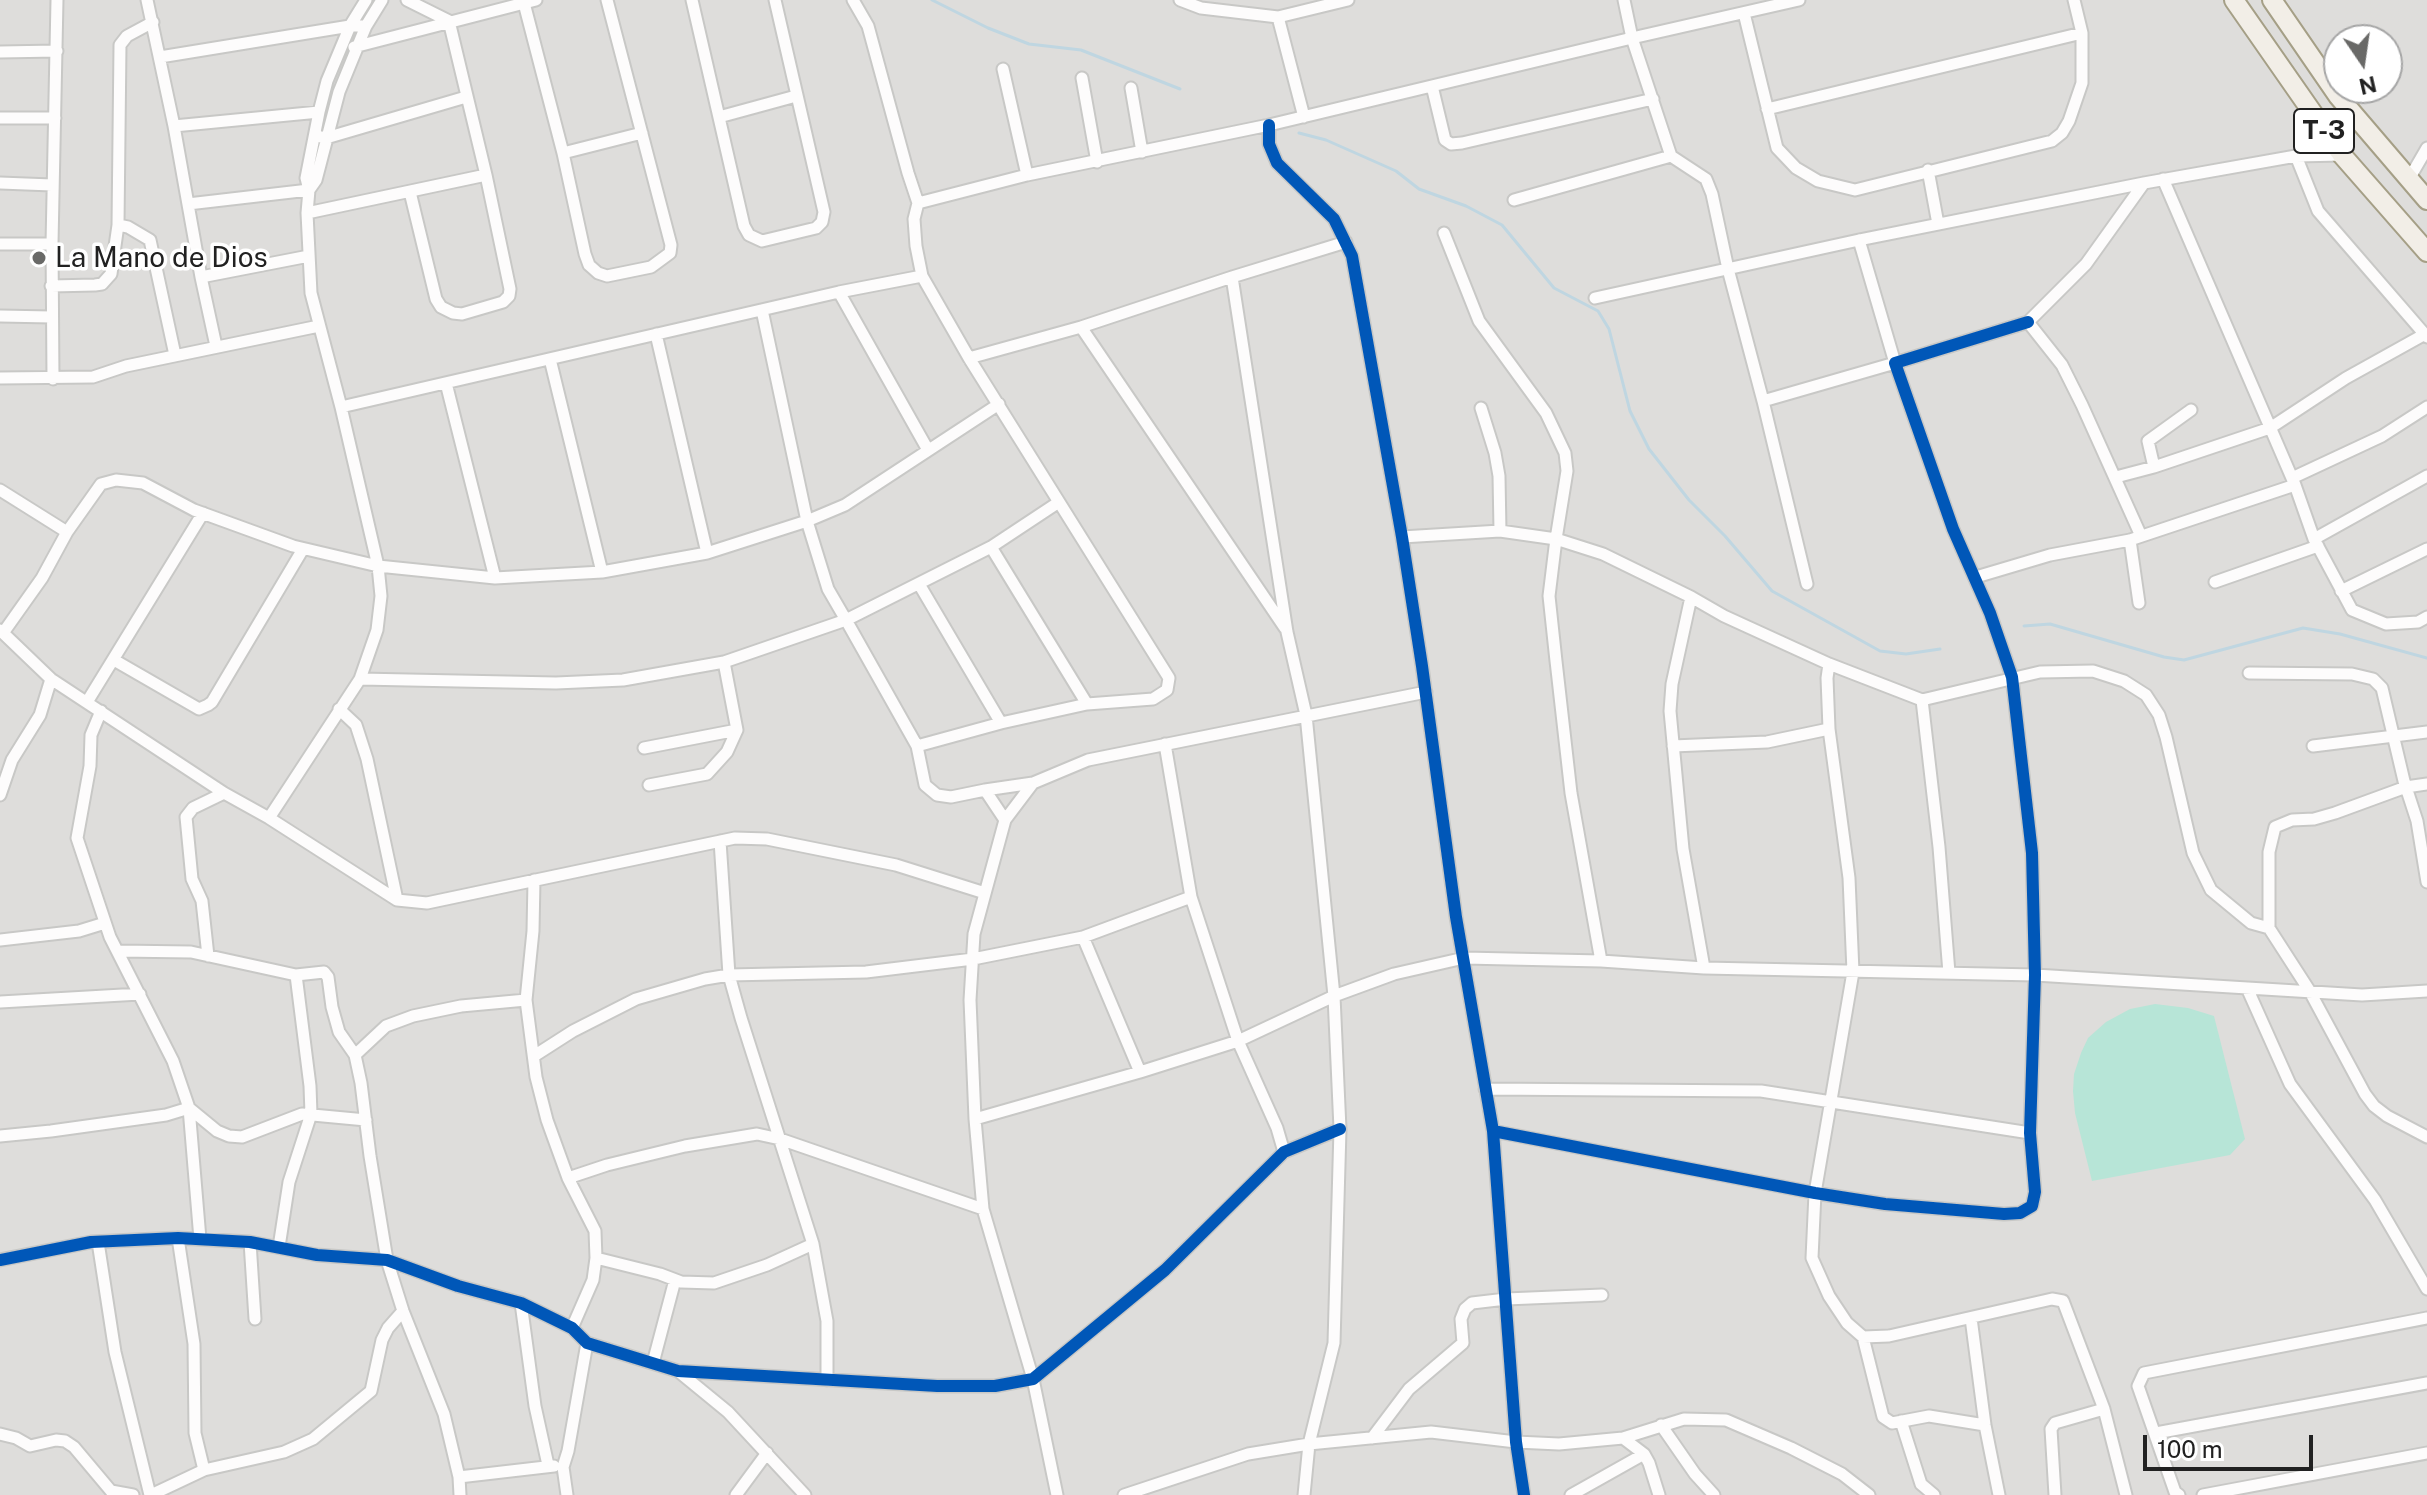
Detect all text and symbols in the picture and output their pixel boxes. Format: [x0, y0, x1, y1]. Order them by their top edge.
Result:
north arrow [2323, 24, 2403, 104]
text: N [2357, 71, 2379, 100]
road number: T-3 [2294, 109, 2354, 153]
place label: La Mano de Dios [55, 241, 268, 275]
marker: La Mano de Dios [30, 249, 48, 267]
scale bar [2147, 1419, 2317, 1469]
text: 100 m [2157, 1435, 2223, 1463]

